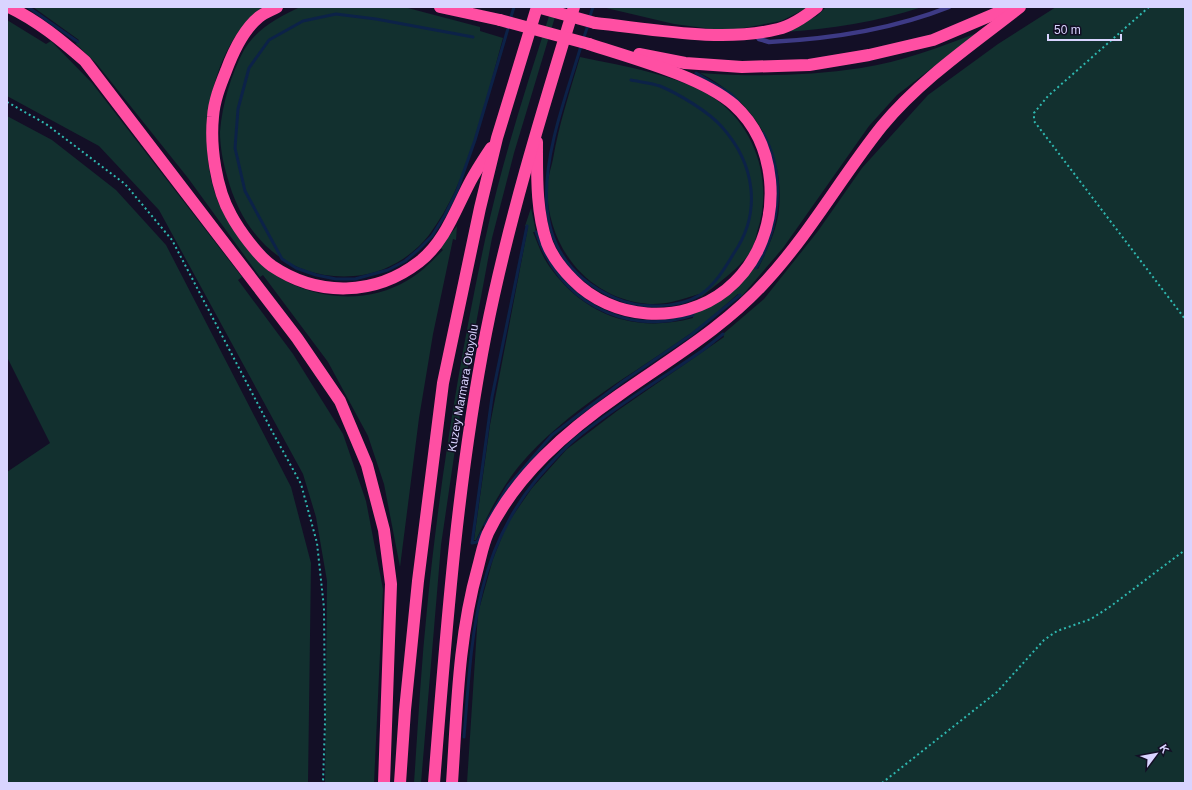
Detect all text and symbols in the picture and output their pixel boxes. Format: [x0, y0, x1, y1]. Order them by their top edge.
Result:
scale bar [1048, 16, 1121, 42]
text: 50 m [1054, 23, 1081, 37]
street label: Kuzey Marmara Otoyolu [445, 323, 481, 453]
north arrow [1136, 734, 1176, 774]
text: K [1157, 742, 1172, 755]

